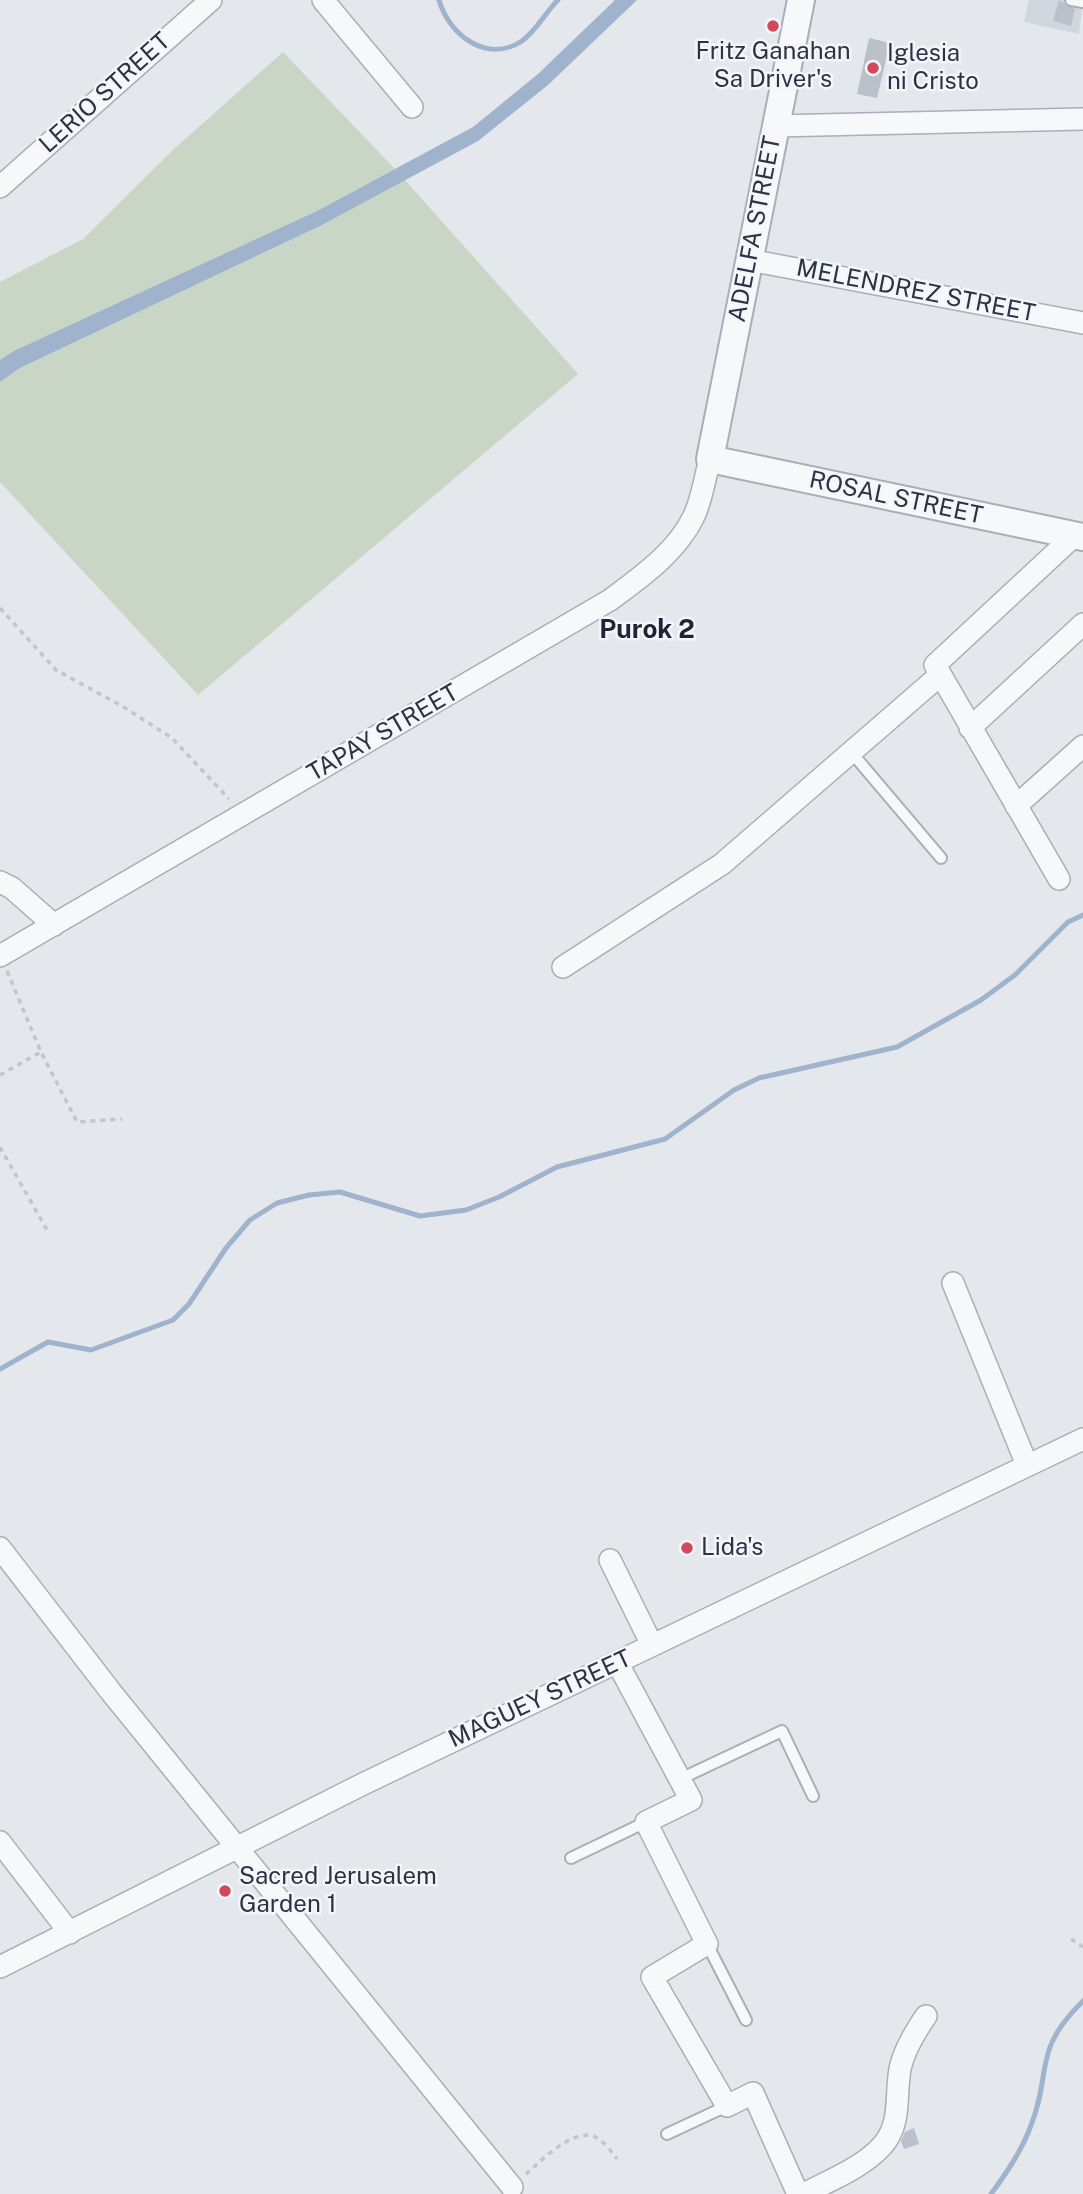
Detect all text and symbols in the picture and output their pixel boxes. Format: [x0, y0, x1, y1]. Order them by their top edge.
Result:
marker: Fritz Ganahan Sa Driver's [765, 18, 781, 34]
street label: LERIO STREET [34, 27, 176, 159]
place label: Fritz Ganahan Sa Driver's [695, 38, 851, 94]
place label: Iglesia ni Cristo [887, 40, 979, 96]
marker: Iglesia ni Cristo [865, 60, 881, 76]
street label: ADELFA STREET [723, 134, 787, 324]
street label: MELENDREZ STREET [794, 254, 1038, 328]
street label: ROSAL STREET [807, 466, 985, 530]
district label: Purok 2 [599, 614, 695, 646]
street label: TAPAY STREET [302, 678, 464, 788]
place label: Lida's [701, 1534, 763, 1562]
marker: Lida's [679, 1540, 695, 1556]
street label: MAGUEY STREET [444, 1644, 636, 1754]
place label: Sacred Jerusalem Garden 1 [239, 1863, 437, 1919]
marker: Sacred Jerusalem Garden 1 [217, 1883, 233, 1899]

